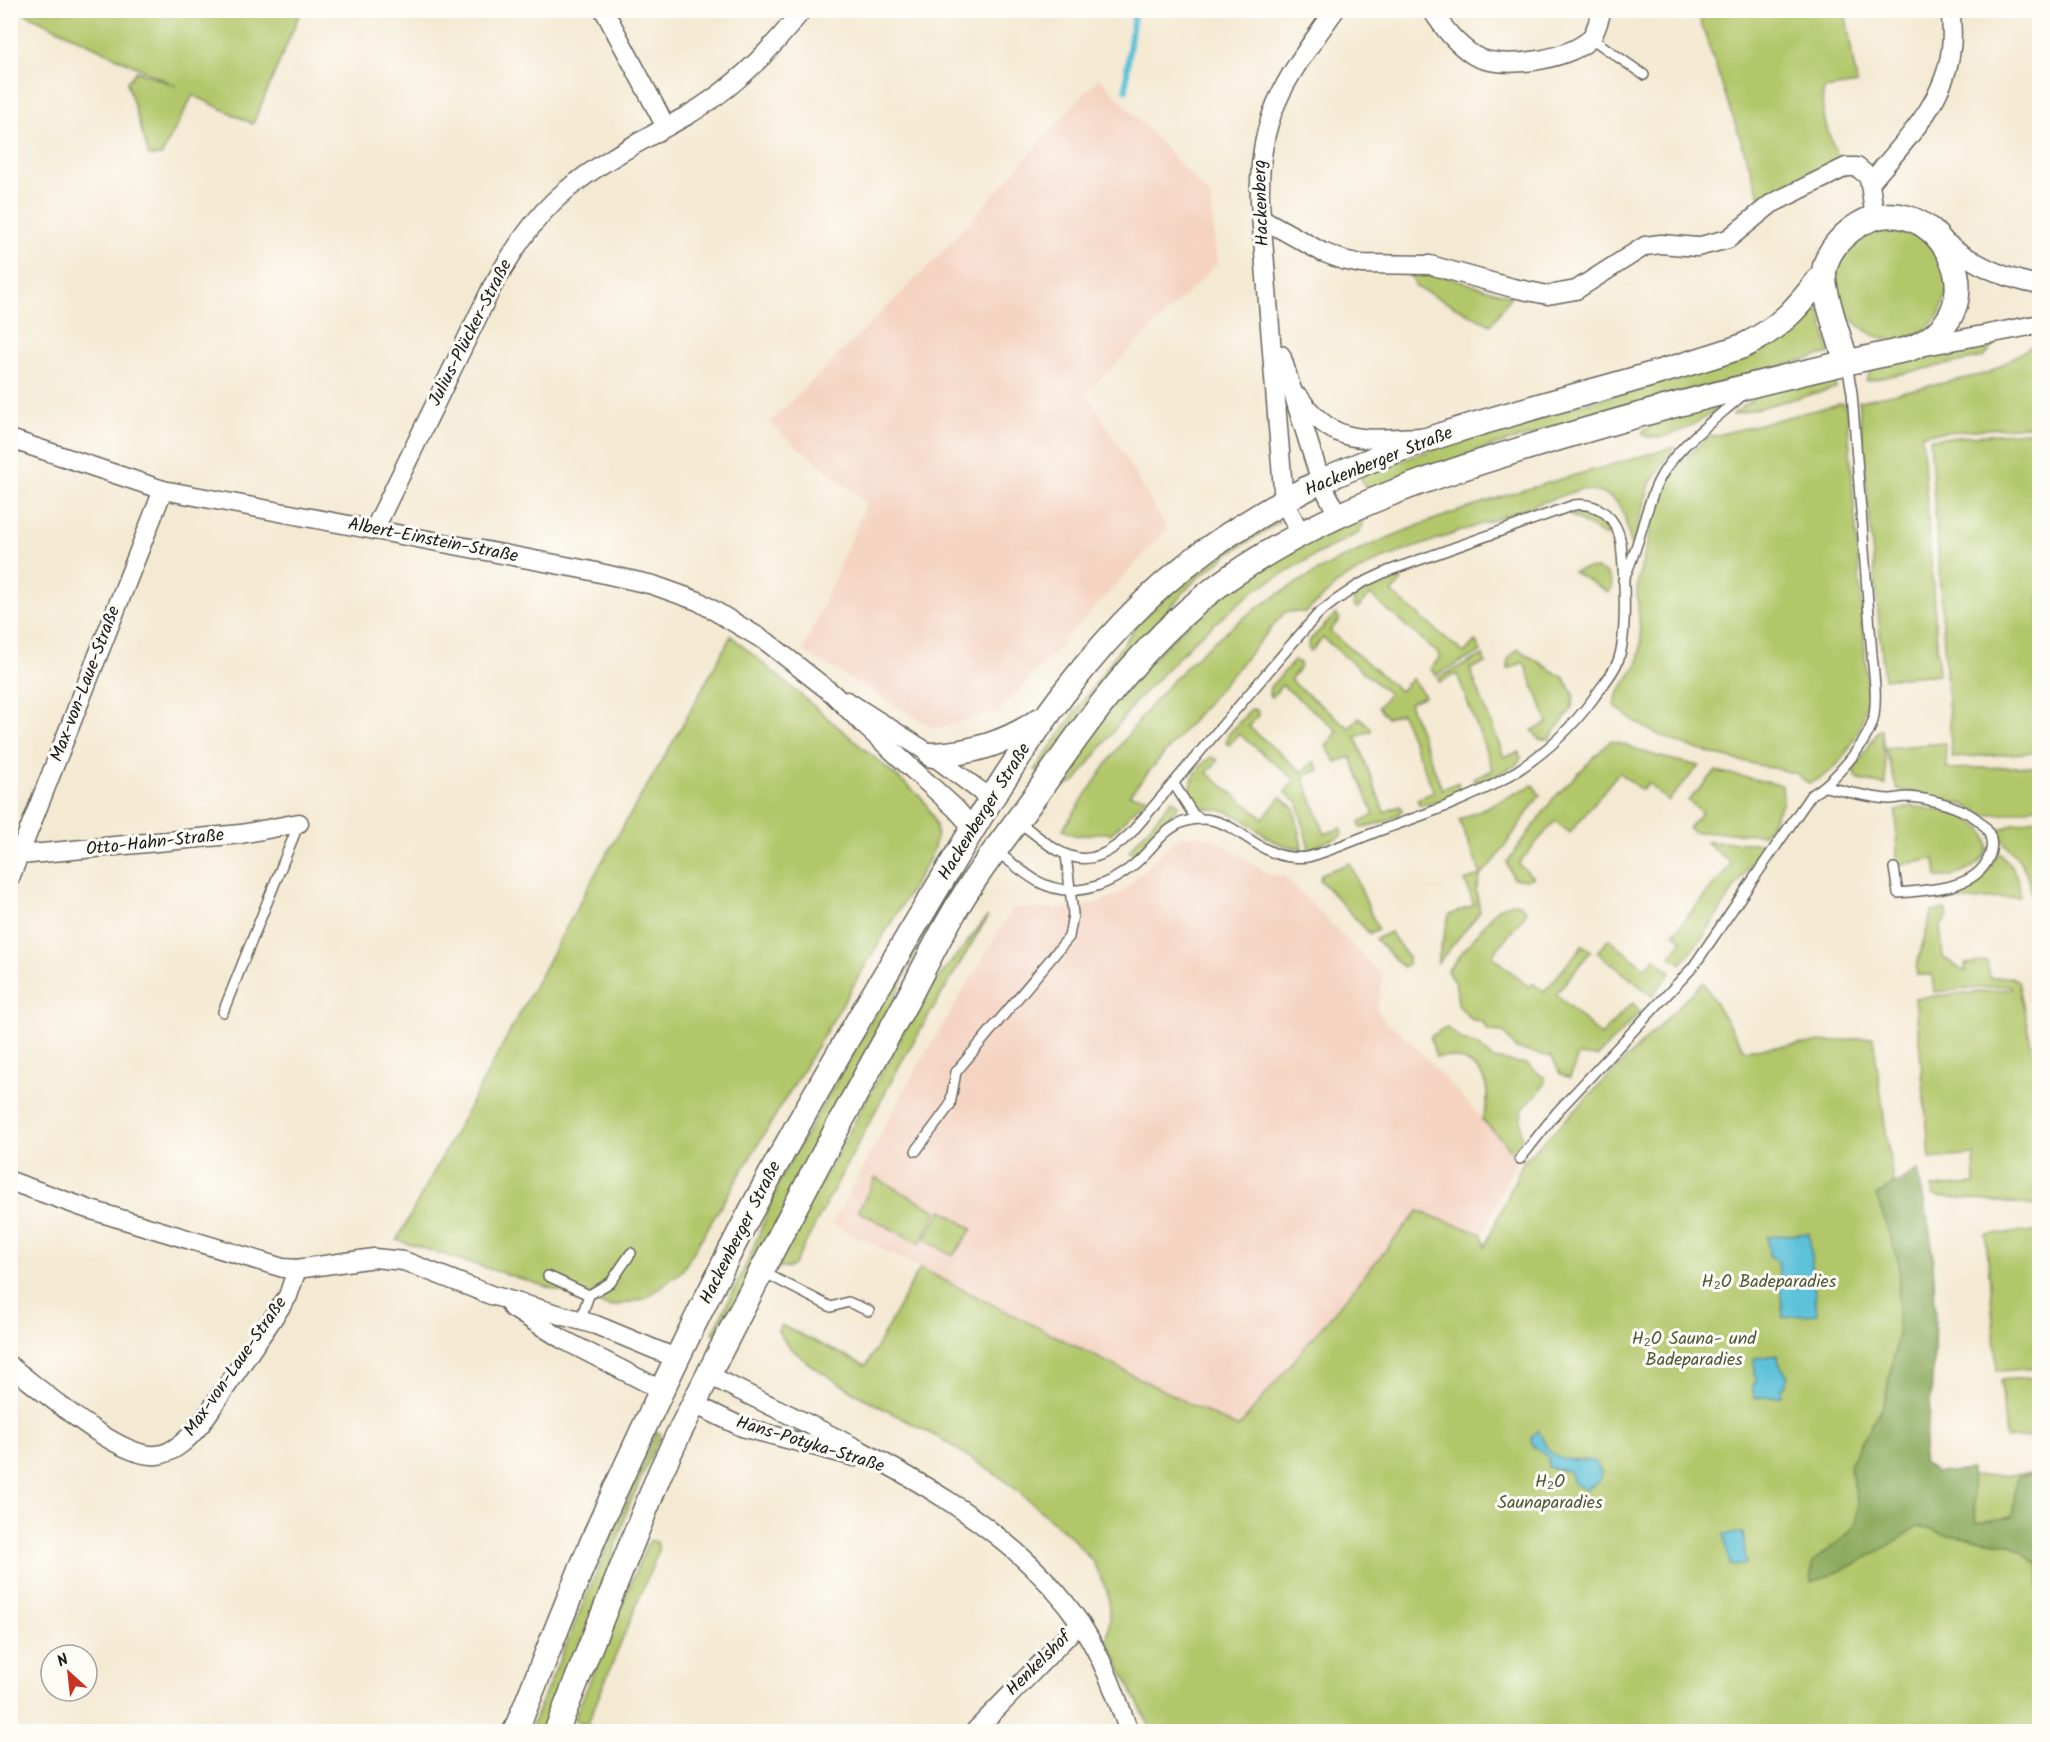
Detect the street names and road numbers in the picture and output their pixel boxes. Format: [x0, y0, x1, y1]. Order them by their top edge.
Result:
street label: Hackenberg [1246, 159, 1278, 247]
street label: Julius-Plücker-Straße [421, 254, 521, 412]
street label: Hackenberger Straße [1301, 419, 1457, 505]
street label: Albert-Einstein-Straße [345, 510, 521, 572]
street label: Max-von-Laue-Straße [43, 602, 129, 766]
street label: Hackenberger Straße [931, 738, 1039, 886]
street label: Otto-Hahn-Straße [84, 821, 226, 865]
street label: Hackenberger Straße [692, 1156, 790, 1310]
street label: Max-von-Laue-Straße [177, 1291, 295, 1443]
street label: Hans-Potyka-Straße [732, 1409, 888, 1481]
street label: Henkelshof [999, 1623, 1080, 1704]

